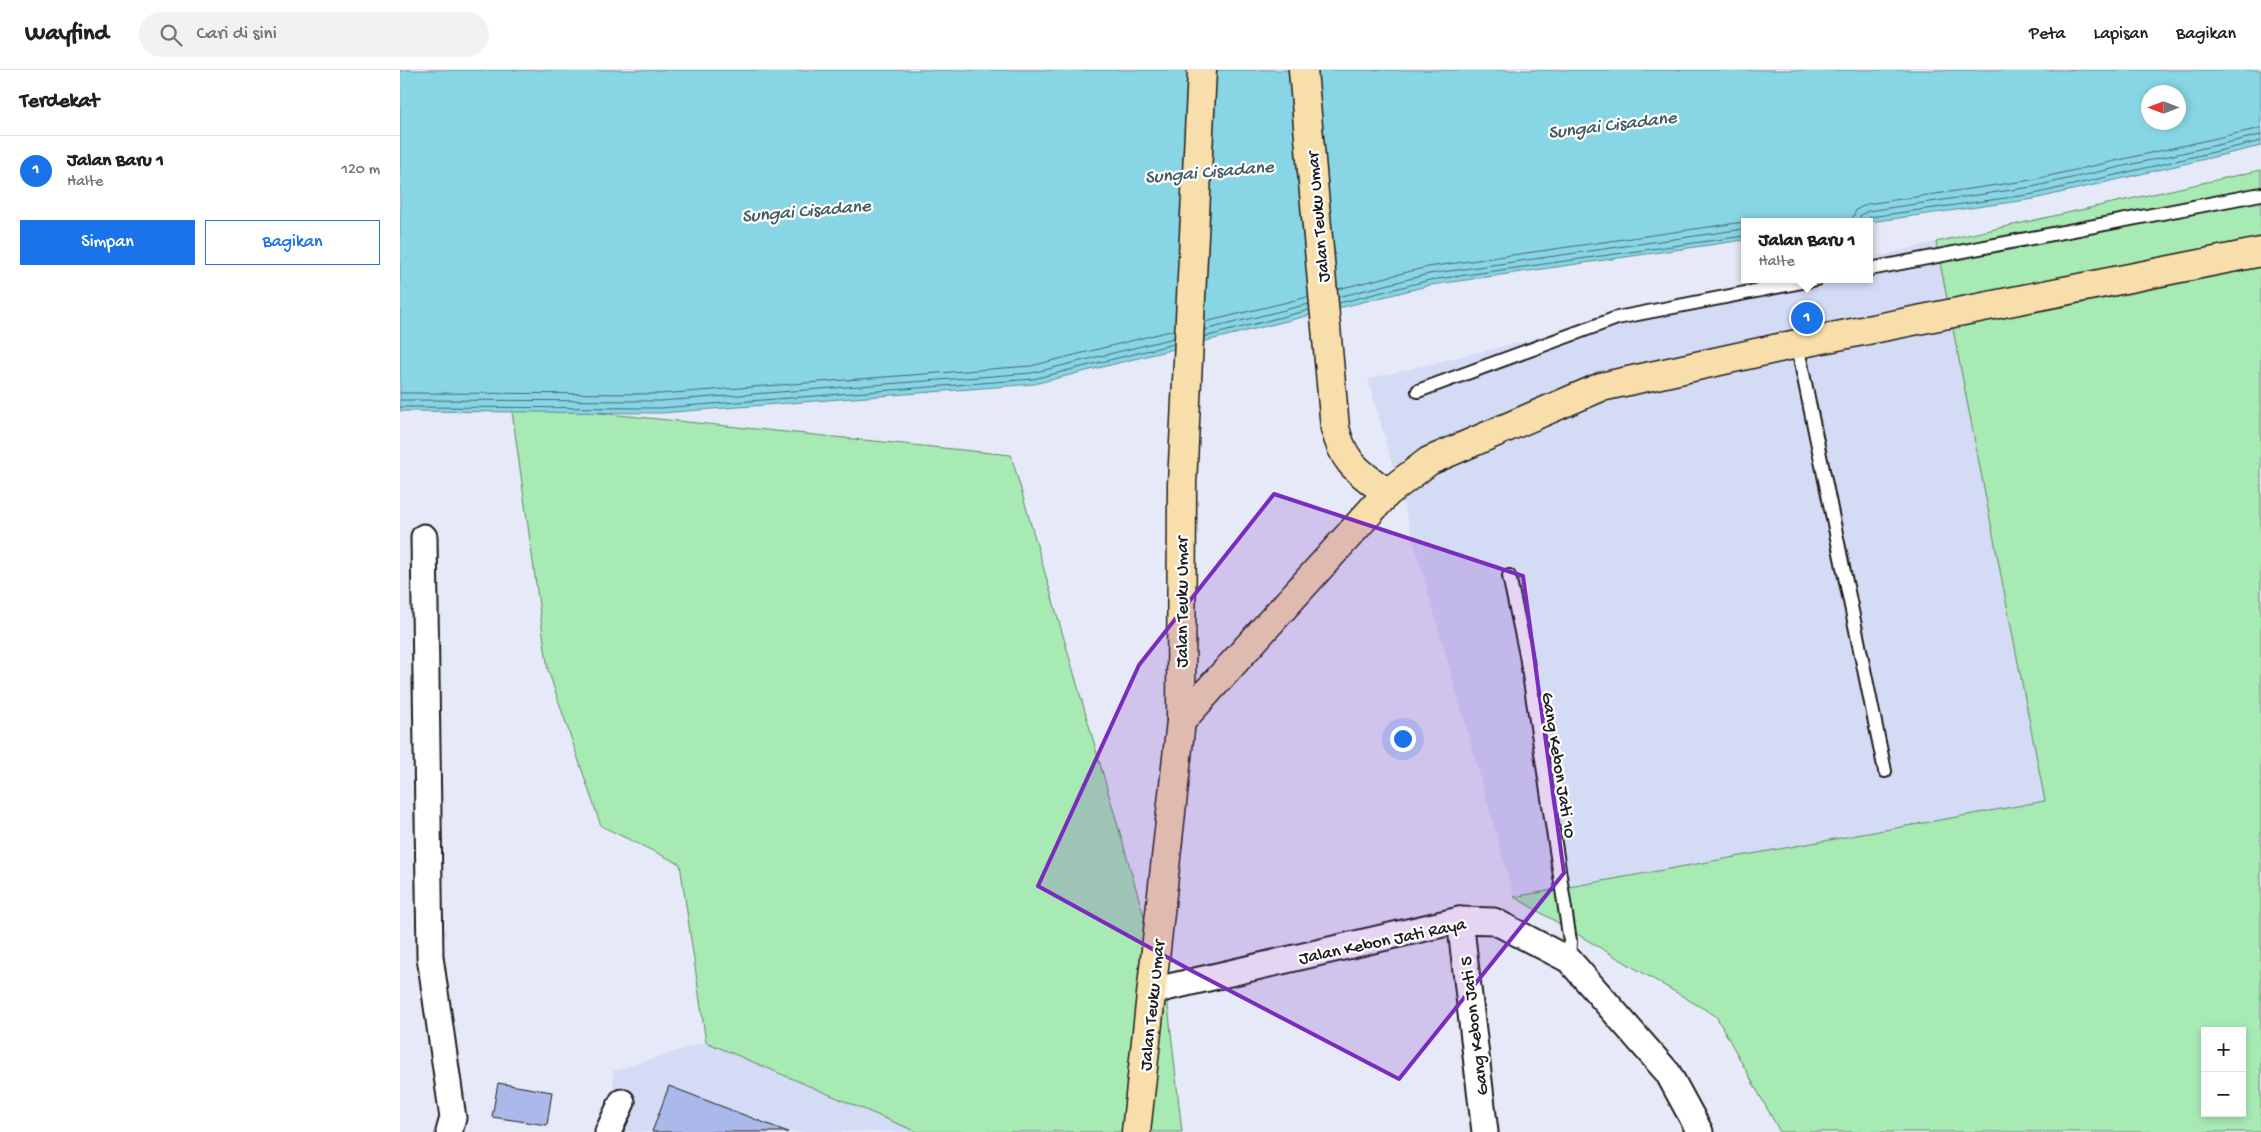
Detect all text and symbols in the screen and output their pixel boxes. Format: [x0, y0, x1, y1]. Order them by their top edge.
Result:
search box [139, 12, 489, 57]
text: Wayfind [25, 20, 109, 49]
icon: search [157, 21, 185, 49]
text: Cari di sini [197, 23, 277, 46]
text: Peta [2029, 24, 2066, 45]
text: Lapisan [2094, 24, 2148, 45]
text: Bagikan [2176, 24, 2236, 45]
north arrow [2141, 85, 2186, 130]
text: Terdekat [20, 90, 99, 115]
water label: Sungai Cisadane [1547, 107, 1679, 146]
street label: Jalan Teuku Umar [1303, 149, 1336, 283]
text: Jalan Baru 1 [67, 150, 164, 173]
water label: Sungai Cisadane [1144, 156, 1276, 191]
text: 1 [33, 161, 39, 180]
text: 120 m [341, 161, 380, 180]
text: Halte [67, 173, 103, 192]
water label: Sungai Cisadane [741, 195, 873, 230]
popup [1741, 218, 1873, 283]
button: Simpan [20, 220, 195, 265]
button: Bagikan [205, 220, 380, 265]
text: Jalan Baru 1 [1759, 230, 1855, 253]
text: Halte [1759, 253, 1795, 272]
pin: 1 [1791, 299, 1823, 337]
street label: Jalan Teuku Umar [1173, 535, 1194, 668]
street label: Gang Kebon Jati 10 [1536, 691, 1579, 840]
your location [1390, 726, 1416, 752]
street label: Jalan Kebon Jati Raya [1297, 914, 1469, 970]
street label: Jalan Teuku Umar [1136, 937, 1171, 1072]
street label: Gang Kebon Jati 5 [1457, 955, 1494, 1096]
map controls [2201, 1027, 2246, 1117]
button: + [2201, 1027, 2246, 1072]
button: − [2201, 1072, 2246, 1117]

